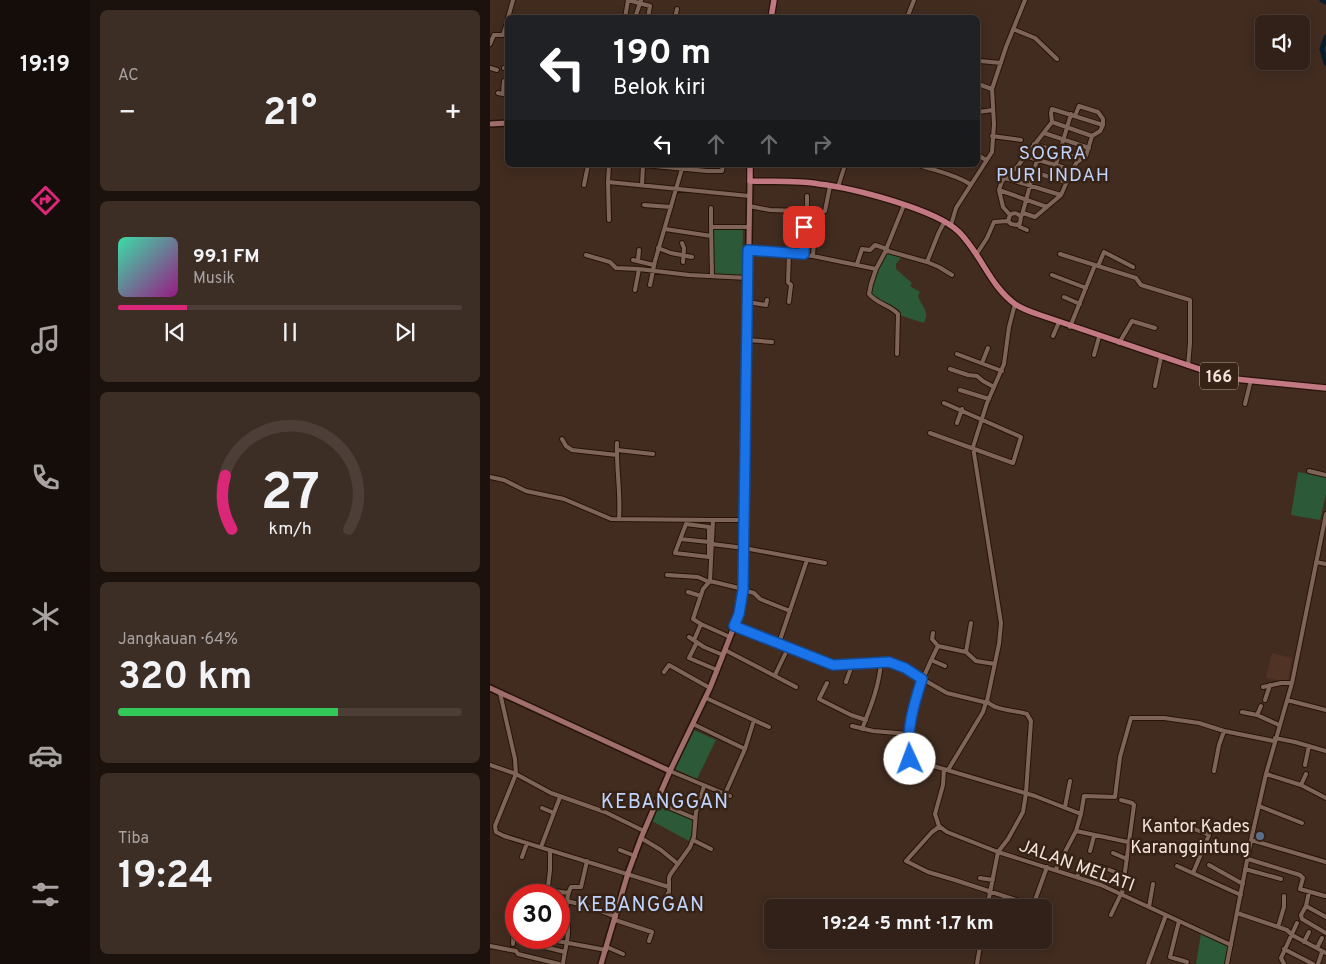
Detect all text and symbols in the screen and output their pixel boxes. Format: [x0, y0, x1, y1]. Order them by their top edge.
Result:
map controls [1255, 15, 1310, 70]
button: sound [1255, 15, 1310, 70]
text: 190 m [613, 32, 711, 76]
icon: left [530, 35, 595, 100]
text: 19:19 [20, 52, 70, 79]
text: AC [118, 66, 139, 86]
text: Belok kiri [613, 75, 706, 102]
text: 21° [263, 90, 317, 139]
text: − [118, 96, 136, 132]
text: + [444, 96, 462, 132]
icon: left [649, 130, 677, 158]
icon: ahead [702, 130, 730, 158]
icon: ahead [755, 130, 783, 158]
icon: right [808, 130, 836, 158]
district label: SOGRA PURI INDAH [996, 142, 1110, 188]
icon: directions [28, 183, 63, 218]
pin [783, 206, 825, 248]
icon: arrive [790, 213, 818, 241]
text: 99.1 FM [193, 245, 260, 269]
text: Musik [193, 269, 235, 289]
icon: previous [161, 318, 189, 346]
icon: pause [276, 318, 304, 346]
icon: next [391, 318, 419, 346]
icon: music [28, 322, 63, 357]
road number: 166 [1200, 362, 1238, 390]
icon: phone [28, 460, 63, 495]
text: 27 [260, 462, 320, 528]
text: km/h [268, 518, 312, 541]
icon: climate [28, 599, 63, 634]
text: Jangkauan · 64% [118, 630, 238, 650]
text: 320 km [118, 654, 252, 703]
position arrow [883, 732, 935, 784]
icon: car [28, 738, 63, 773]
district label: KEBANGGAN [601, 790, 729, 816]
place label: Kantor Kades Karanggintung [1130, 816, 1250, 860]
text: Tiba [118, 829, 149, 849]
marker: Kantor Kades Karanggintung [1254, 830, 1266, 842]
street label: JALAN MELATI [1016, 835, 1137, 898]
text: 19:24 [118, 853, 213, 902]
icon: filters [28, 877, 63, 912]
speed limit sign: 30 [505, 884, 570, 949]
district label: KEBANGGAN [577, 893, 705, 919]
text: 19:24 · 5 mnt · 1.7 km [822, 912, 994, 936]

